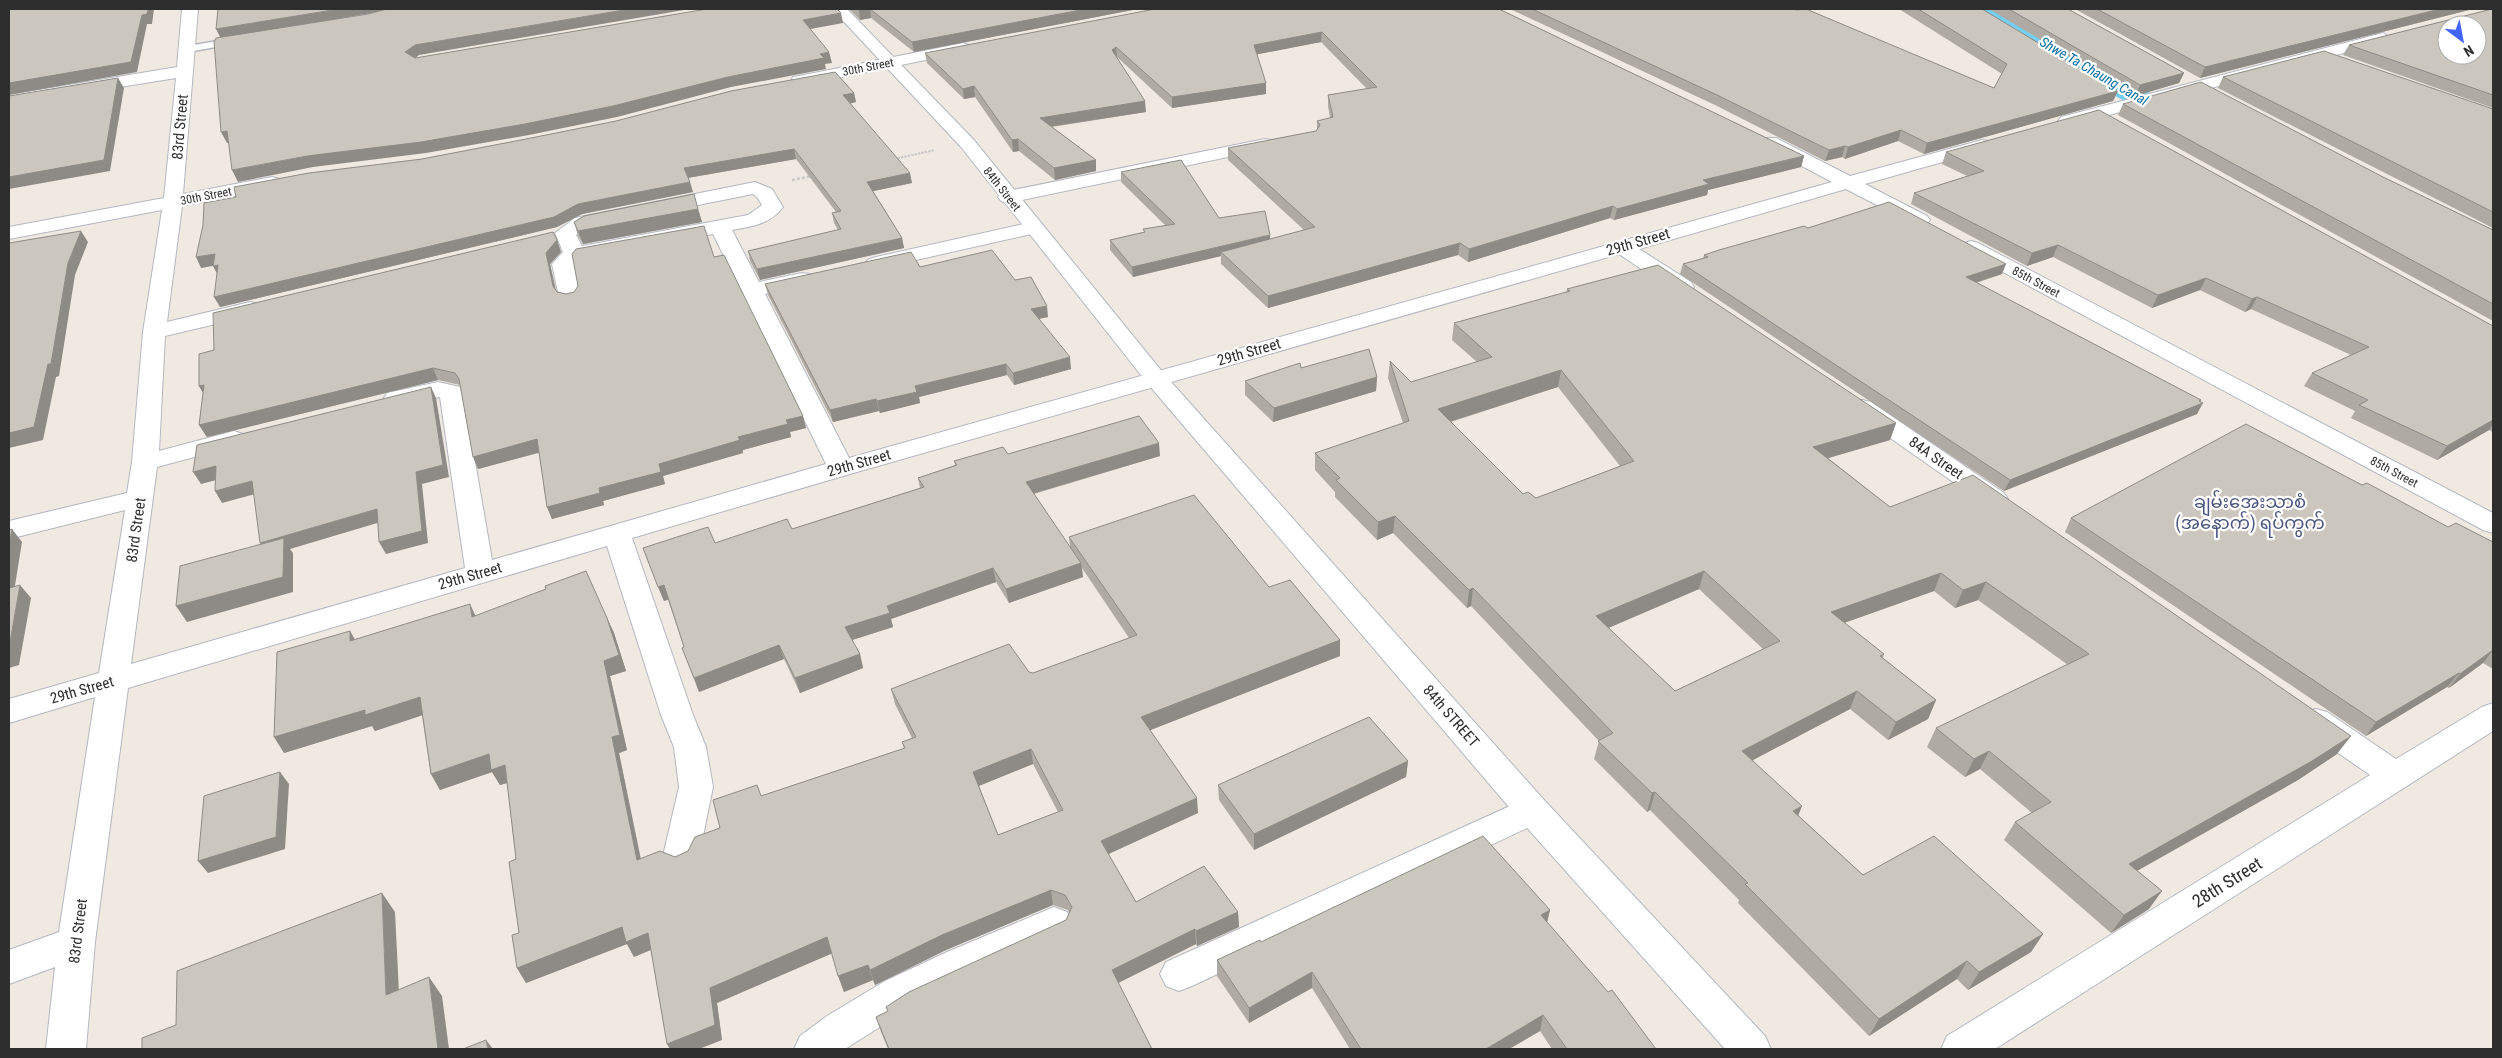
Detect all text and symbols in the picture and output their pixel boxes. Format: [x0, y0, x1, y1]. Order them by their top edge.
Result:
north arrow [2437, 15, 2487, 65]
water label: Shwe Ta Chaung Canal [2037, 34, 2152, 109]
text: N [2461, 42, 2477, 60]
street label: 30th Street [841, 55, 895, 79]
street label: 83rd Street [168, 94, 192, 160]
street label: 84th Street [980, 164, 1024, 214]
street label: 30th Street [179, 184, 233, 208]
street label: 29th Street [1604, 224, 1672, 260]
street label: 85th Street [2010, 264, 2063, 301]
street label: 29th Street [1215, 334, 1283, 370]
street label: 84A Street [1905, 433, 1967, 483]
street label: 29th Street [825, 445, 893, 481]
street label: 85th Street [2368, 454, 2421, 491]
district label: ချမ်းအေးသာစံ (အနောက်) ရပ်ကွက် [2175, 489, 2325, 538]
street label: 83rd Street [123, 496, 149, 564]
street label: 29th Street [436, 558, 504, 594]
street label: 29th Street [48, 672, 116, 708]
street label: 84th STREET [1419, 681, 1483, 751]
street label: 28th Street [2188, 852, 2266, 912]
street label: 83rd Street [65, 898, 91, 964]

